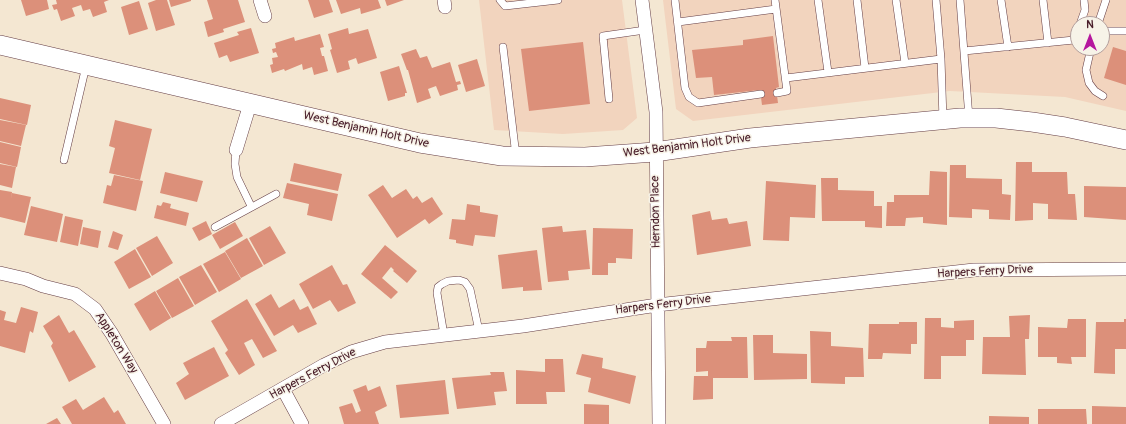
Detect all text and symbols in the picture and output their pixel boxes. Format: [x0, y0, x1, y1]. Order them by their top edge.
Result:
north arrow [1070, 16, 1110, 56]
text: N [1086, 18, 1094, 31]
street label: West Benjamin Holt Drive [302, 109, 430, 151]
street label: West Benjamin Holt Drive [622, 131, 752, 161]
street label: Herndon Place [648, 176, 664, 248]
street label: Harpers Ferry Drive [937, 262, 1033, 282]
street label: Harpers Ferry Drive [614, 292, 712, 318]
street label: Appleton Way [92, 310, 140, 376]
street label: Harpers Ferry Drive [267, 345, 359, 403]

